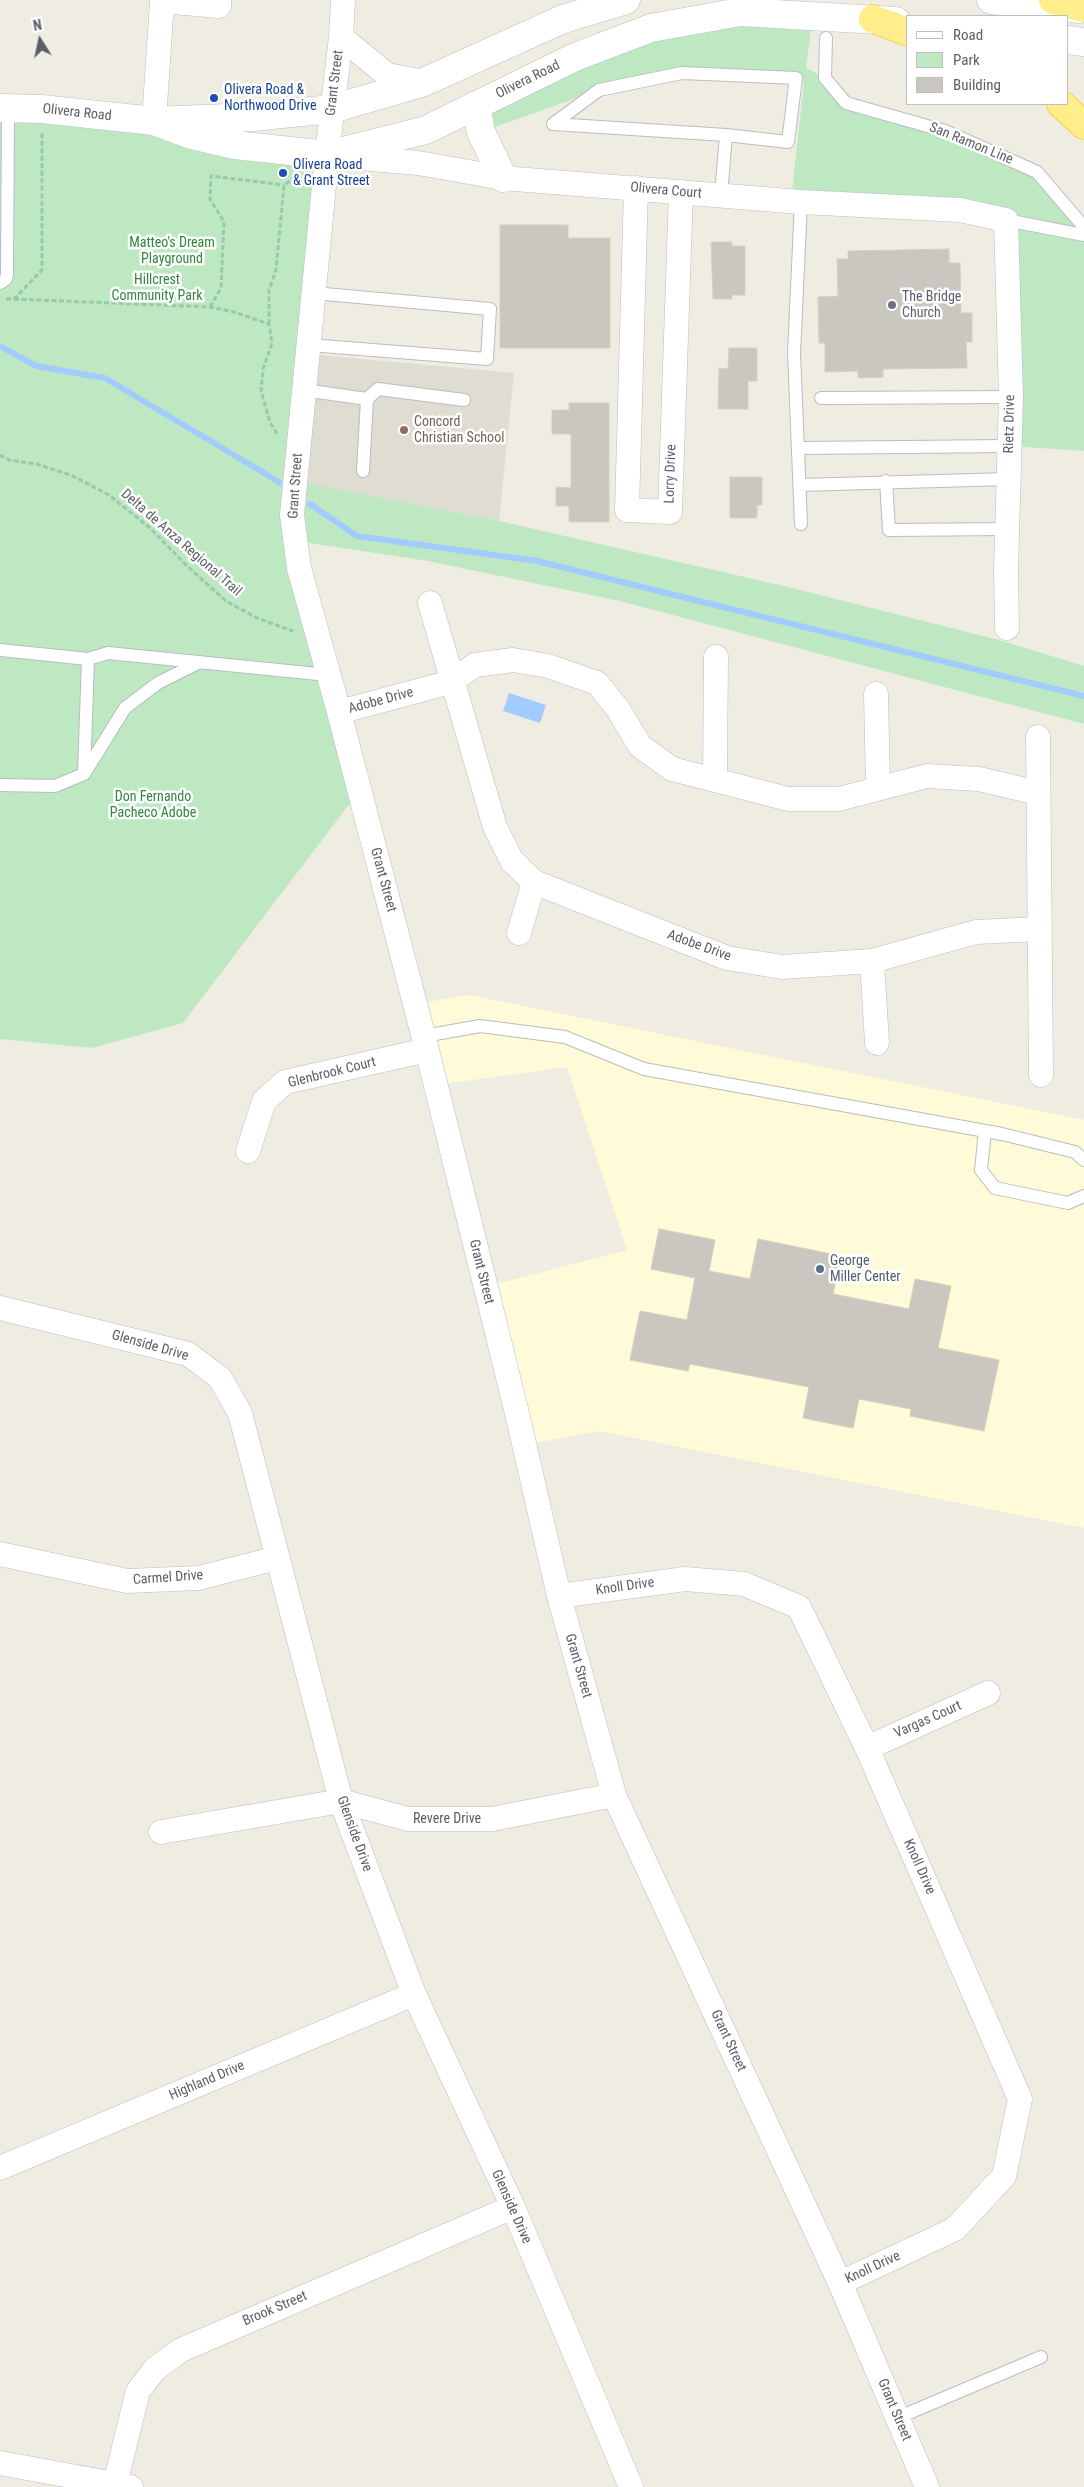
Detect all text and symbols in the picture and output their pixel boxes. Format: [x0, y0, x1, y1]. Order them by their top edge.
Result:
north arrow [15, 15, 65, 65]
legend [906, 15, 1069, 105]
text: N [32, 17, 43, 34]
text: Road [953, 26, 983, 44]
street label: Grant Street [323, 49, 347, 117]
text: Park [953, 51, 980, 69]
street label: Olivera Road [493, 57, 563, 103]
text: Building [953, 76, 1001, 94]
place label: Olivera Road & Northwood Drive [224, 82, 316, 114]
marker: Olivera Road & Northwood Drive [208, 92, 220, 104]
street label: Olivera Road [42, 101, 112, 125]
street label: San Ramon Line [927, 120, 1015, 168]
place label: Olivera Road & Grant Street [293, 157, 370, 190]
marker: Olivera Road & Grant Street [277, 167, 289, 179]
street label: Olivera Court [630, 180, 702, 202]
park label: Matteo's Dream Playground [129, 235, 215, 268]
park label: Hillcrest Community Park [112, 272, 202, 304]
place label: The Bridge Church [902, 289, 961, 322]
marker: The Bridge Church [886, 299, 898, 311]
street label: Rietz Drive [1001, 395, 1019, 453]
place label: Concord Christian School [414, 414, 504, 447]
marker: Concord Christian School [398, 424, 410, 436]
street label: Lorry Drive [662, 444, 680, 504]
street label: Grant Street [285, 453, 307, 519]
street label: Delta de Anza Regional Trail [117, 486, 245, 600]
street label: Adobe Drive [347, 684, 415, 718]
park label: Don Fernando Pacheco Adobe [110, 789, 196, 822]
street label: Grant Street [366, 846, 400, 914]
street label: Adobe Drive [665, 927, 733, 965]
street label: Glenbrook Court [286, 1054, 378, 1092]
street label: Grant Street [465, 1238, 497, 1306]
place label: George Miller Center [830, 1253, 901, 1285]
marker: George Miller Center [814, 1263, 826, 1275]
street label: Glenside Drive [110, 1327, 190, 1365]
street label: Carmel Drive [132, 1567, 204, 1589]
street label: Knoll Drive [595, 1575, 655, 1599]
street label: Grant Street [561, 1632, 595, 1700]
street label: Vargas Court [892, 1698, 964, 1742]
street label: Glenside Drive [333, 1794, 375, 1874]
street label: Revere Drive [413, 1811, 481, 1827]
street label: Knoll Drive [899, 1837, 939, 1897]
street label: Grant Street [706, 2008, 750, 2074]
street label: Highland Drive [167, 2058, 247, 2104]
street label: Glenside Drive [487, 2167, 535, 2247]
street label: Knoll Drive [843, 2248, 903, 2288]
street label: Brook Street [240, 2288, 310, 2330]
street label: Grant Street [873, 2376, 915, 2444]

